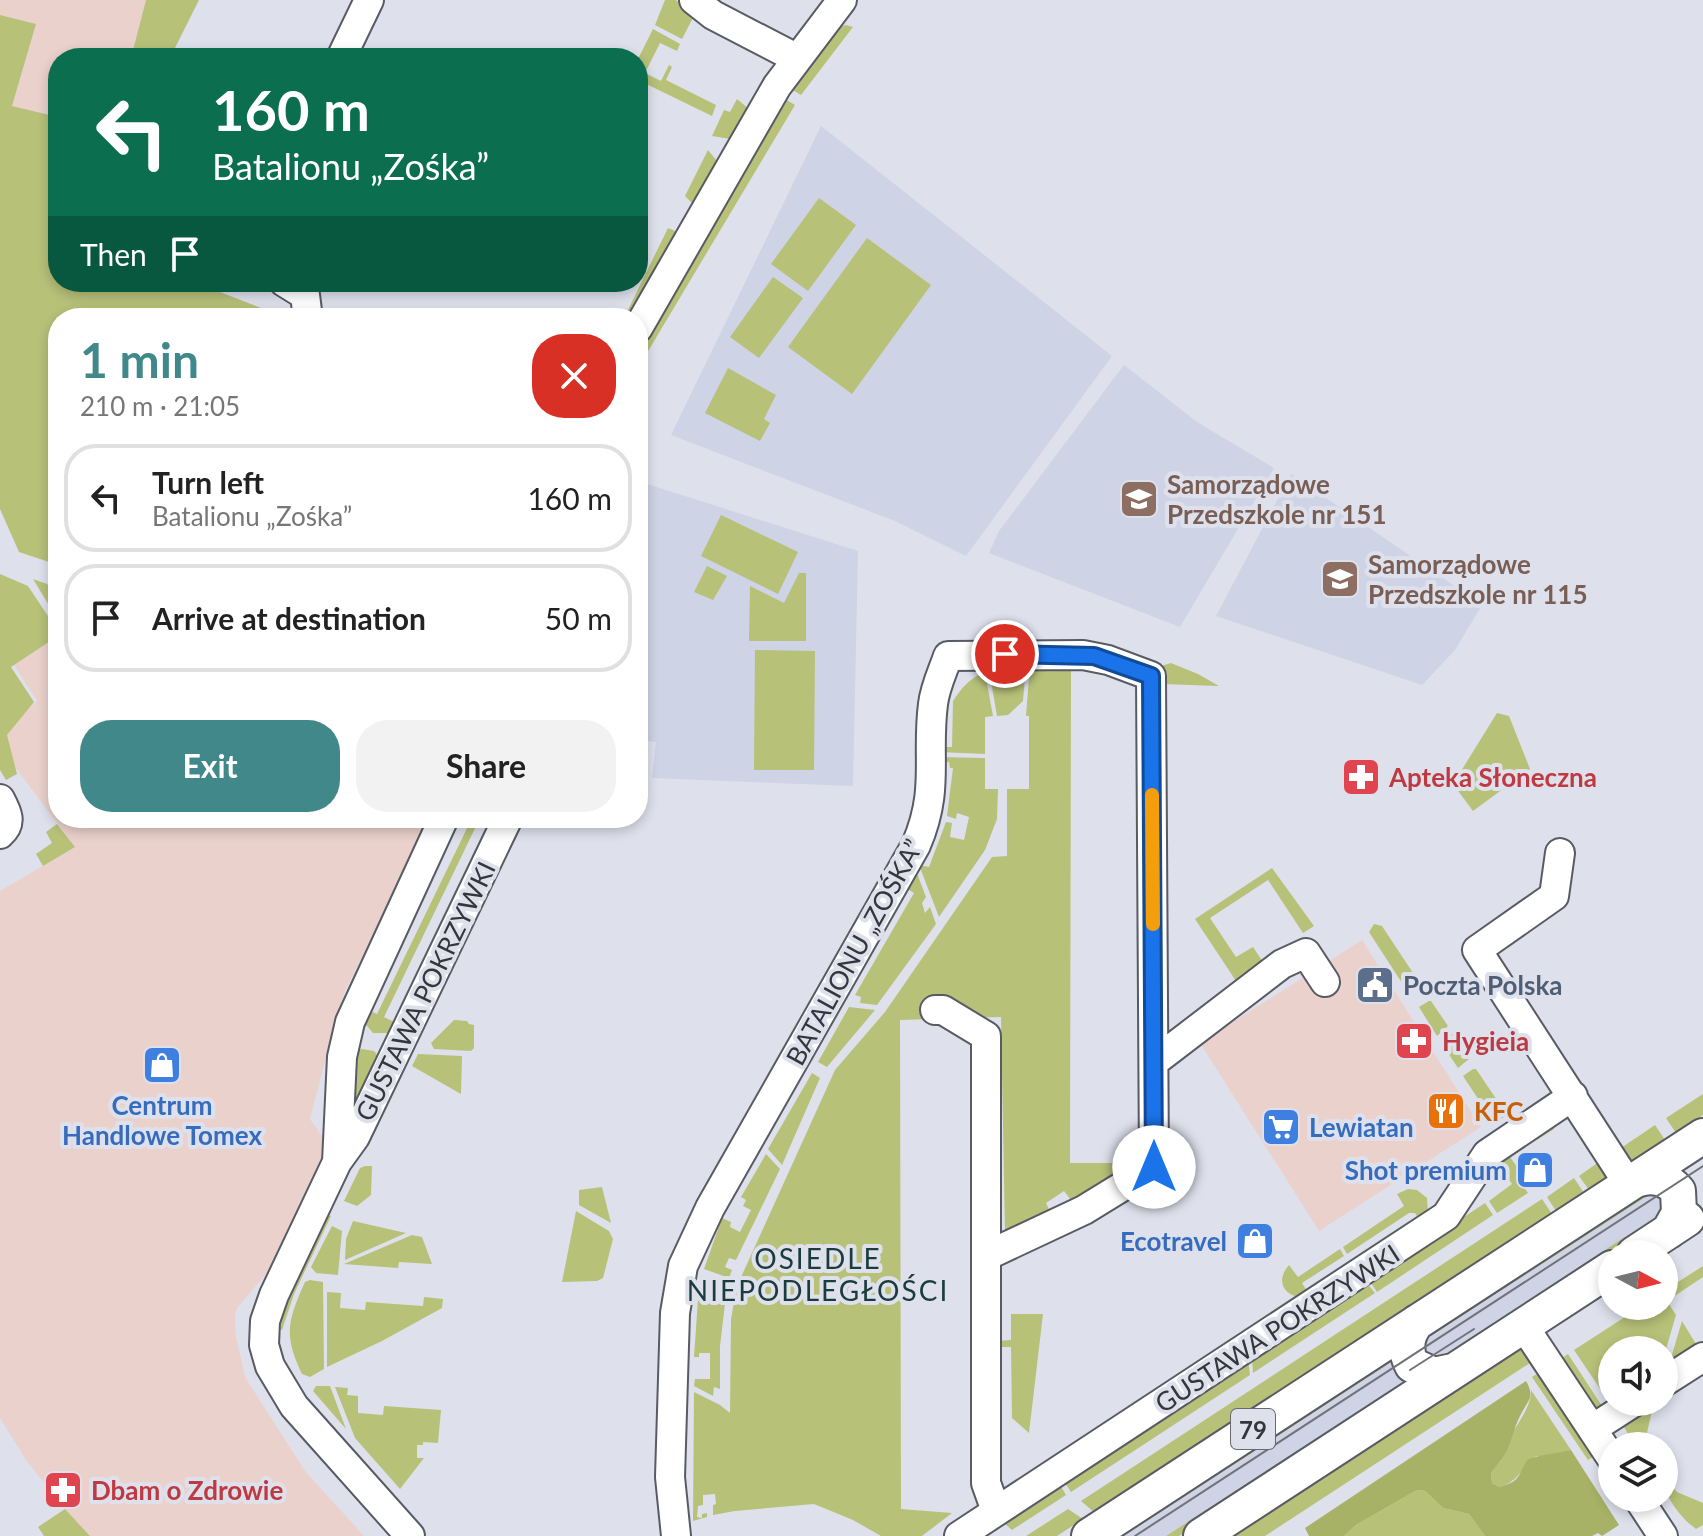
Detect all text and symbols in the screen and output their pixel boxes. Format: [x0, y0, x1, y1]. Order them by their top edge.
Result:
text: 160 m [212, 76, 370, 143]
icon: left [80, 80, 184, 184]
text: Batalionu „Zośka” [212, 144, 489, 188]
icon: arrive [163, 232, 207, 276]
text: Then [80, 236, 147, 272]
text: 1 min [80, 331, 199, 388]
button: close [532, 334, 616, 418]
text: 210 m · 21:05 [80, 390, 240, 422]
text: Turn left [152, 464, 264, 500]
place label: Samorządowe Przedszkole nr 151 [1167, 468, 1387, 530]
icon: left [84, 476, 128, 520]
school or university icon: Samorządowe Przedszkole nr 151 [1118, 478, 1160, 520]
text: 160 m [527, 480, 612, 516]
text: Batalionu „Zośka” [152, 500, 352, 532]
place label: Samorządowe Przedszkole nr 115 [1368, 548, 1588, 610]
school or university icon: Samorządowe Przedszkole nr 115 [1319, 558, 1361, 600]
icon: arrive [84, 596, 128, 640]
text: Arrive at destination [152, 600, 426, 636]
text: 50 m [545, 600, 612, 636]
pin [971, 620, 1039, 688]
icon: arrive [983, 632, 1027, 676]
button: Exit [80, 720, 340, 812]
button: Share [356, 720, 616, 812]
pharmacy icon: Apteka Słoneczna [1340, 756, 1382, 798]
place label: Apteka Słoneczna [1388, 761, 1597, 793]
street label: BATALIONU „ZOŚKA” [779, 834, 929, 1070]
street label: GUSTAWA POKRZYWKI [348, 856, 502, 1126]
public building icon: Poczta Polska [1354, 964, 1396, 1006]
place label: Poczta Polska [1403, 969, 1562, 1001]
pharmacy icon: Hygieia [1393, 1020, 1435, 1062]
place label: Hygieia [1442, 1025, 1529, 1057]
shop icon: Centrum Handlowe Tomex [141, 1044, 183, 1086]
place label: Centrum Handlowe Tomex [62, 1089, 262, 1151]
restaurant icon: KFC [1425, 1090, 1467, 1132]
place label: KFC [1474, 1095, 1524, 1127]
supermarket icon: Lewiatan [1260, 1106, 1302, 1148]
place label: Lewiatan [1309, 1111, 1414, 1143]
position arrow [1112, 1125, 1196, 1209]
shop icon: Shot premium [1514, 1149, 1556, 1191]
place label: Shot premium [1345, 1154, 1507, 1186]
shop icon: Ecotravel [1234, 1220, 1276, 1262]
place label: Ecotravel [1120, 1225, 1227, 1257]
street label: GUSTAWA POKRZYWKI [1149, 1237, 1405, 1419]
north arrow [1598, 1240, 1678, 1320]
map controls [1598, 1240, 1678, 1512]
district label: OSIEDLE NIEPODLEGŁOŚCI [687, 1241, 949, 1307]
button: sound [1598, 1336, 1678, 1416]
road number: 79 [1231, 1409, 1275, 1449]
button: layers [1598, 1432, 1678, 1512]
pharmacy icon: Dbam o Zdrowie [42, 1469, 84, 1511]
place label: Dbam o Zdrowie [91, 1474, 283, 1506]

